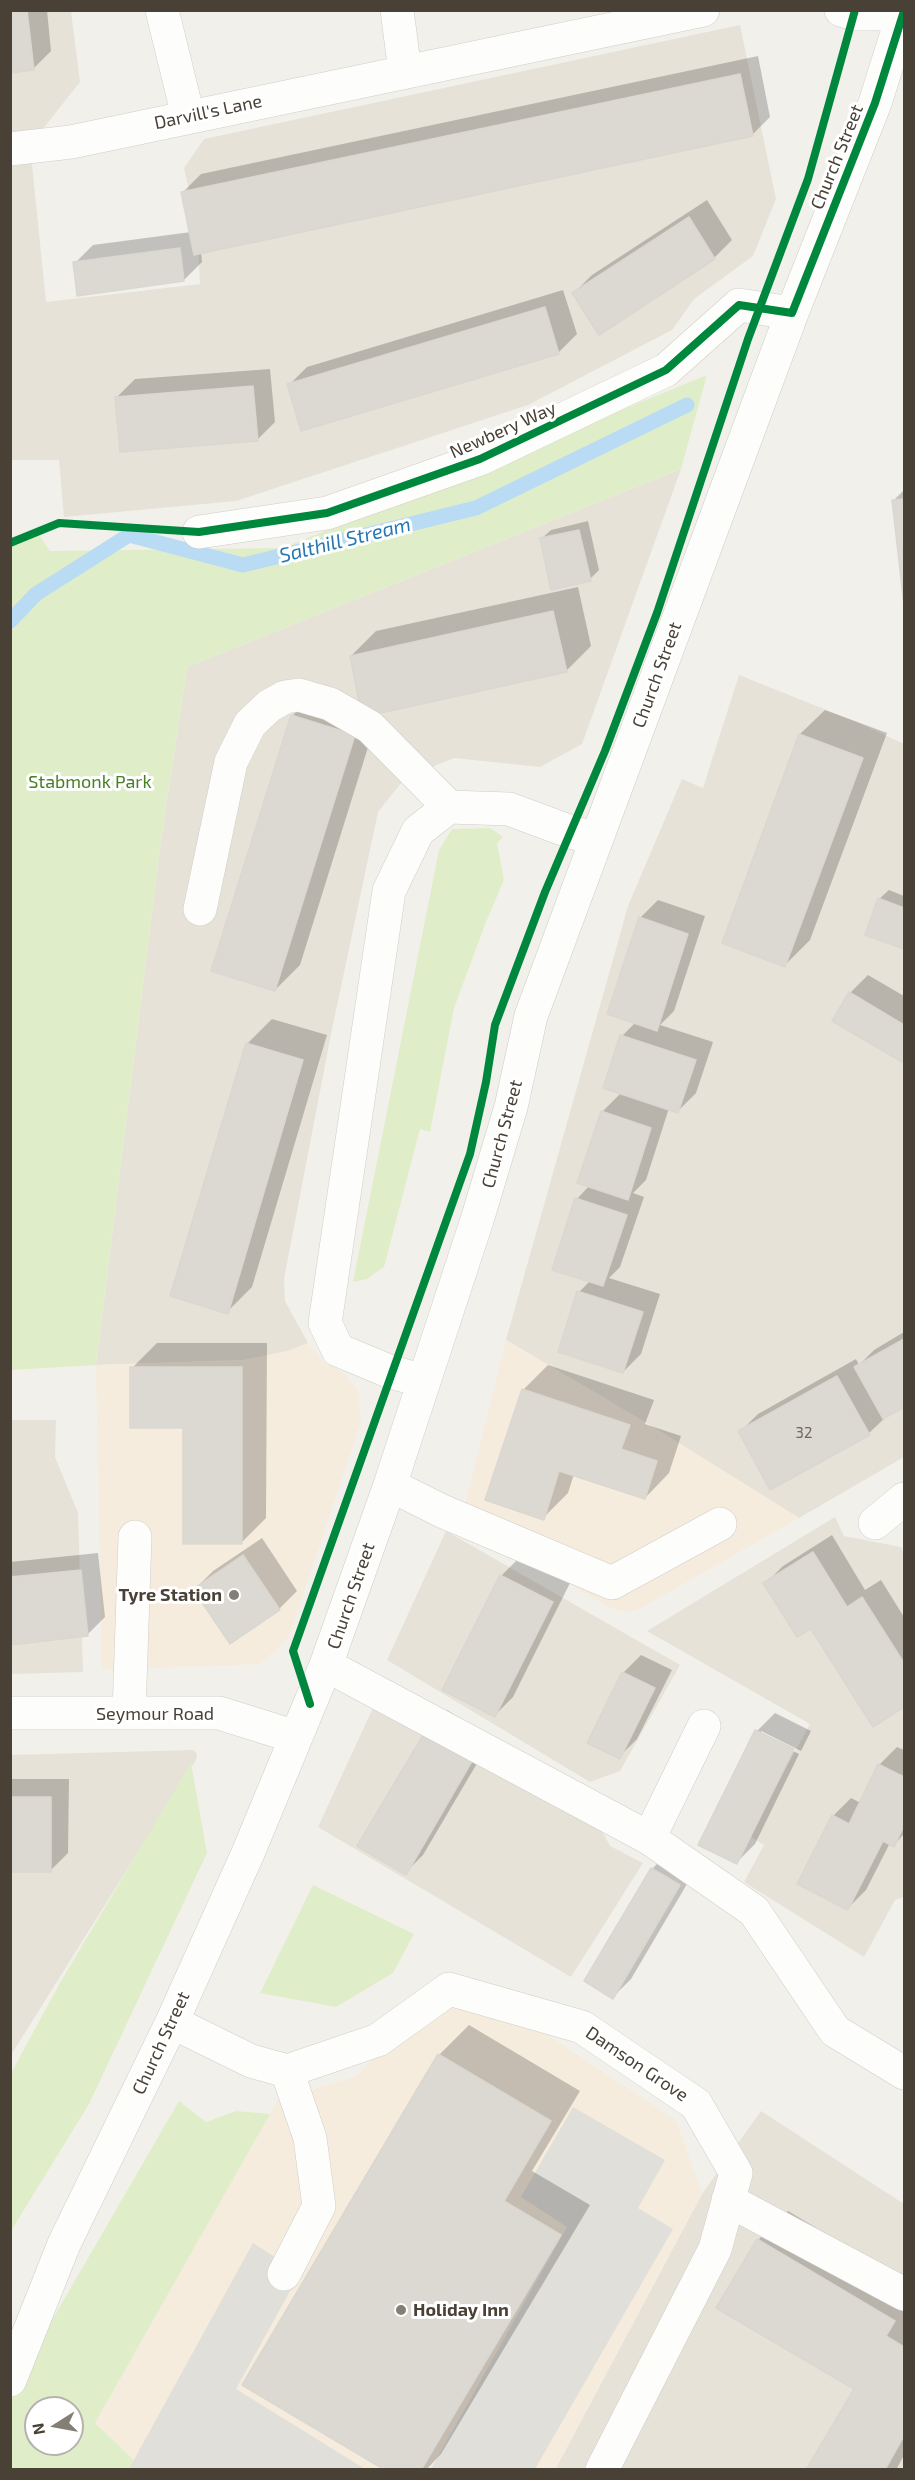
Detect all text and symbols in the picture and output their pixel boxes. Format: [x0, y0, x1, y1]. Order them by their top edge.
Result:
street label: Darvill's Lane [152, 90, 264, 134]
street label: Church Street [806, 101, 868, 213]
street label: Newbery Way [446, 397, 560, 463]
water label: Salthill Stream [277, 512, 413, 568]
street label: Church Street [628, 619, 686, 731]
park label: Stabmonk Park [28, 771, 152, 793]
street label: Church Street [477, 1077, 527, 1191]
house number: 32 [796, 1424, 812, 1442]
street label: Church Street [323, 1540, 379, 1652]
place label: Tyre Station [118, 1584, 222, 1606]
marker: Tyre Station [227, 1588, 241, 1602]
street label: Seymour Road [96, 1703, 214, 1725]
street label: Church Street [128, 1988, 194, 2098]
street label: Damson Grove [582, 2022, 692, 2106]
place label: Holiday Inn [413, 2299, 509, 2321]
marker: Holiday Inn [394, 2303, 408, 2317]
north arrow [24, 2396, 84, 2456]
text: N [27, 2422, 48, 2437]

